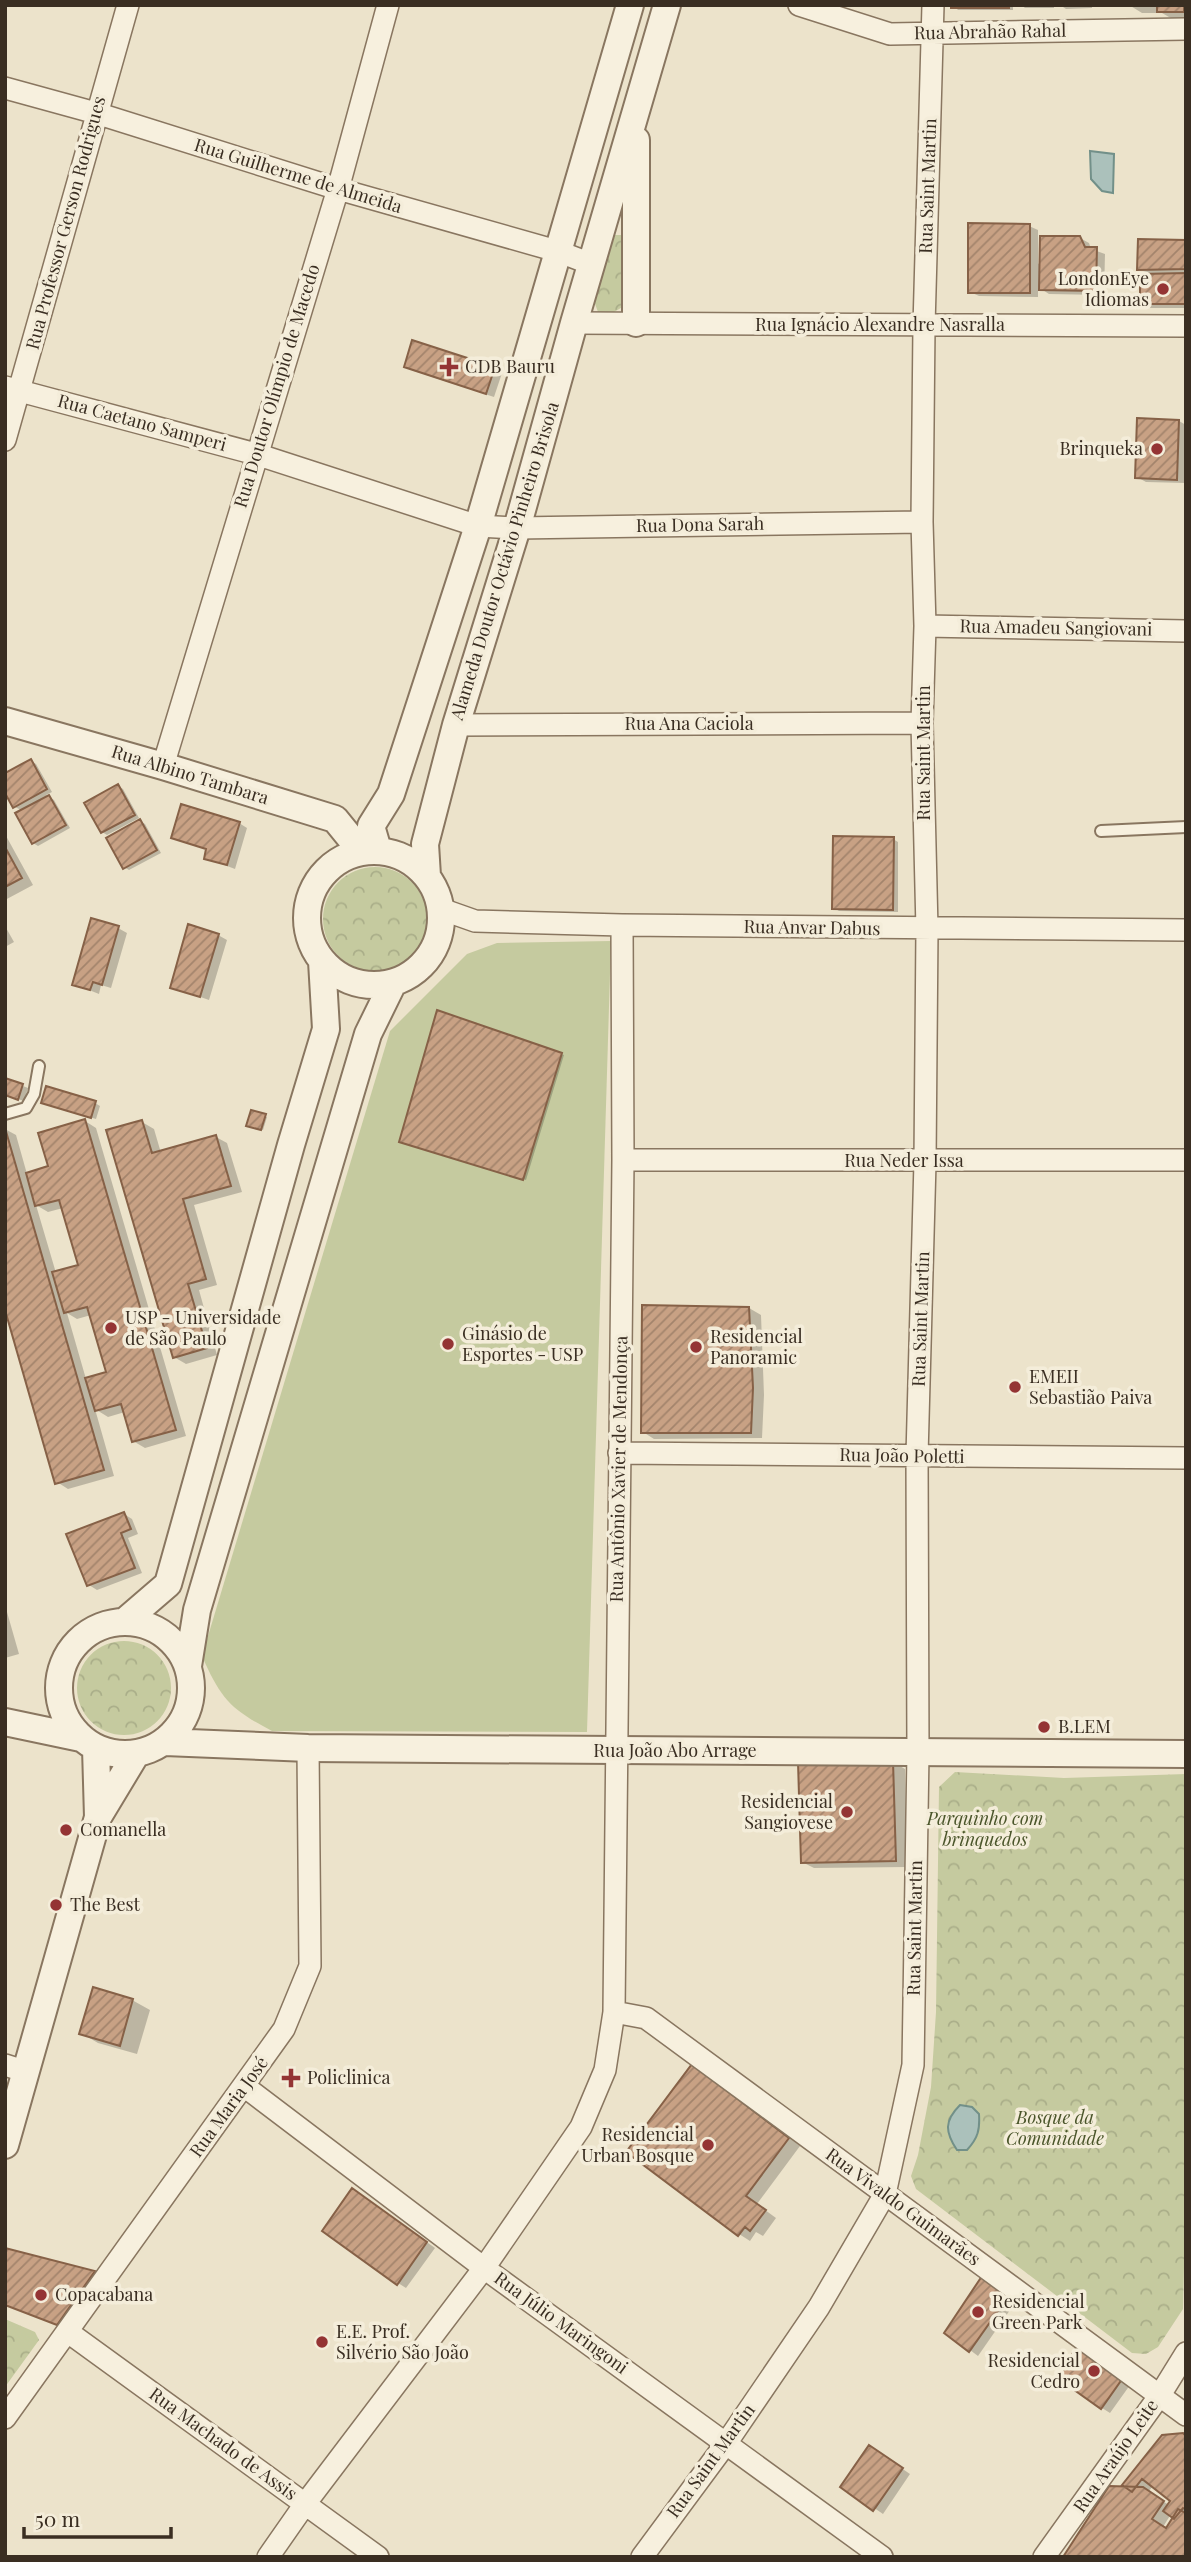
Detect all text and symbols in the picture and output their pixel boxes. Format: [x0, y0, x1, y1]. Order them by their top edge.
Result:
street label: Rua Abrahão Rahal [914, 18, 1066, 44]
street label: Rua Professor Gerson Rodrigues [20, 93, 110, 352]
street label: Rua Saint Martin [913, 118, 941, 254]
street label: Rua Guilherme de Almeida [192, 132, 405, 218]
street label: Rua Doutor Olímpio de Macedo [228, 261, 325, 510]
place label: LondonEye Idiomas [1058, 266, 1149, 311]
marker: LondonEye Idiomas [1155, 281, 1171, 297]
street label: Rua Ignácio Alexandre Nasralla [755, 312, 1005, 336]
place label: CDB Bauru [465, 354, 556, 378]
marker: CDB Bauru [439, 357, 459, 377]
street label: Rua Caetano Samperi [55, 388, 229, 456]
street label: Alameda Doutor Octávio Pinheiro Brisola [444, 399, 564, 724]
place label: Brinqueka [1059, 436, 1143, 460]
marker: Brinqueka [1149, 441, 1165, 457]
street label: Rua Dona Sarah [636, 511, 765, 537]
street label: Rua Amadeu Sangiovani [959, 613, 1153, 641]
street label: Rua Saint Martin [911, 685, 935, 821]
street label: Rua Ana Caciola [624, 711, 754, 735]
street label: Rua Albino Tambara [109, 739, 272, 809]
street label: Rua Anvar Dabus [743, 914, 881, 940]
street label: Rua Neder Issa [844, 1148, 964, 1172]
street label: Rua Saint Martin [906, 1251, 934, 1387]
place label: USP - Universidade de São Paulo [125, 1305, 281, 1350]
marker: USP - Universidade de São Paulo [103, 1320, 119, 1336]
place label: Ginásio de Esportes - USP [462, 1321, 584, 1366]
place label: Residencial Panoramic [710, 1324, 803, 1369]
street label: Rua Antônio Xavier de Mendonça [604, 1335, 632, 1603]
marker: Ginásio de Esportes - USP [440, 1336, 456, 1352]
marker: Residencial Panoramic [688, 1339, 704, 1355]
place label: EMEII Sebastião Paiva [1029, 1364, 1152, 1409]
marker: EMEII Sebastião Paiva [1007, 1379, 1023, 1395]
street label: Rua João Poletti [839, 1442, 965, 1468]
place label: B.LEM [1058, 1714, 1111, 1738]
marker: B.LEM [1036, 1719, 1052, 1735]
street label: Rua João Abo Arrage [593, 1738, 757, 1762]
place label: Residencial Sangiovese [740, 1789, 833, 1834]
marker: Residencial Sangiovese [839, 1804, 855, 1820]
park label: Parquinho com brinquedos [926, 1806, 1043, 1851]
place label: Comanella [80, 1817, 166, 1841]
marker: Comanella [58, 1822, 74, 1838]
street label: Rua Saint Martin [901, 1860, 927, 1996]
place label: The Best [70, 1892, 141, 1916]
marker: The Best [48, 1897, 64, 1913]
street label: Rua Maria José [184, 2051, 273, 2162]
place label: Policlinica [307, 2065, 390, 2089]
marker: Policlinica [281, 2068, 301, 2088]
park label: Bosque da Comunidade [1006, 2105, 1104, 2150]
place label: Residencial Urban Bosque [581, 2122, 694, 2167]
marker: Residencial Urban Bosque [700, 2137, 716, 2153]
street label: Rua Vivaldo Guimarães [821, 2142, 986, 2270]
street label: Rua Júlio Maringoni [490, 2266, 633, 2379]
place label: Copacabana [55, 2282, 153, 2306]
marker: Copacabana [33, 2287, 49, 2303]
place label: Residencial Green Park [992, 2289, 1085, 2334]
marker: Residencial Green Park [970, 2304, 986, 2320]
place label: E.E. Prof. Silvério São João [336, 2319, 469, 2364]
marker: E.E. Prof. Silvério São João [314, 2334, 330, 2350]
place label: Residencial Cedro [987, 2348, 1080, 2393]
marker: Residencial Cedro [1086, 2363, 1102, 2379]
street label: Rua Machado de Assis [145, 2381, 302, 2505]
street label: Rua Araújo Leite [1067, 2394, 1163, 2517]
street label: Rua Saint Martin [661, 2398, 760, 2522]
scale bar [24, 2496, 172, 2540]
text: 50 m [35, 2504, 81, 2532]

